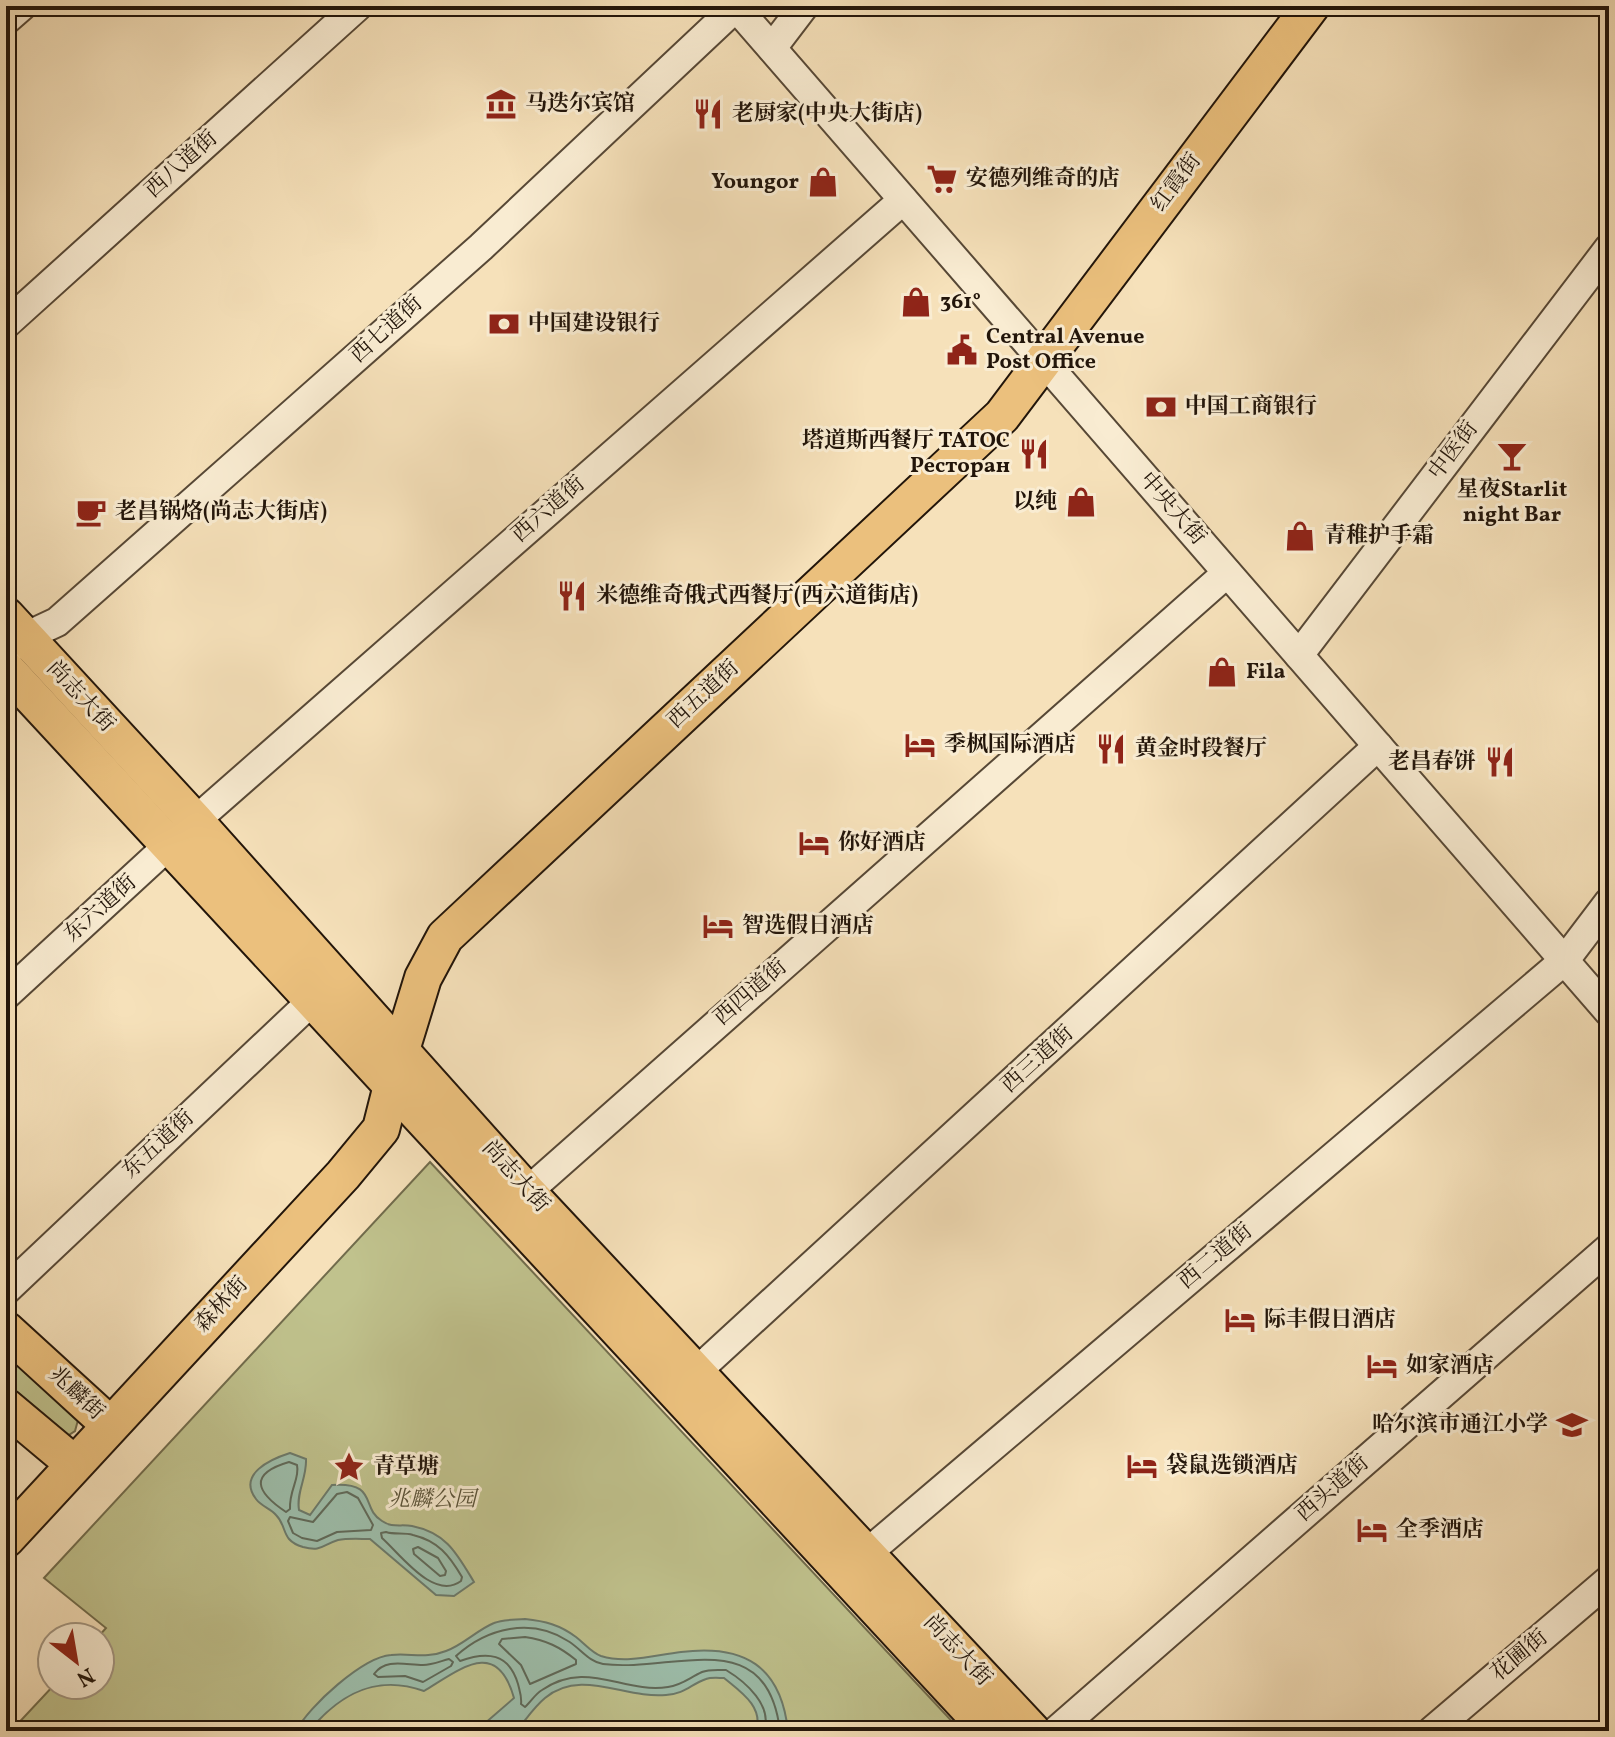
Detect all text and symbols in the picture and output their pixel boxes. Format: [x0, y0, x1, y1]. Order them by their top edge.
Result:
museum icon: 马迭尔宾馆 [484, 87, 518, 121]
place label: 马迭尔宾馆 [525, 89, 635, 120]
restaurant icon: 老厨家(中央大街店) [691, 97, 725, 131]
place label: 老厨家(中央大街店) [732, 99, 922, 130]
street label: 西八道街 [139, 124, 225, 206]
street label: 红霞街 [1145, 147, 1209, 219]
supermarket icon: 安德列维奇的店 [925, 162, 959, 196]
place label: 安德列维奇的店 [966, 164, 1120, 195]
shop icon: Youngor [806, 165, 840, 199]
place label: Youngor [711, 167, 800, 198]
shop icon: 361° [899, 285, 933, 319]
place label: 361° [940, 287, 981, 318]
street label: 西七道街 [344, 289, 430, 371]
bank icon: 中国建设银行 [487, 307, 521, 341]
place label: 中国建设银行 [528, 309, 660, 340]
place label: Central Avenue Post Office [986, 322, 1145, 378]
public building icon: Central Avenue Post Office [945, 333, 979, 367]
bank icon: 中国工商银行 [1144, 390, 1178, 424]
place label: 中国工商银行 [1185, 392, 1317, 423]
street label: 中医街 [1422, 415, 1486, 487]
place label: 塔道斯西餐厅 TATOC Ресторан [802, 426, 1010, 482]
restaurant icon: 塔道斯西餐厅 TATOC Ресторан [1017, 437, 1051, 471]
bar icon: 星夜Starlit night Bar [1495, 439, 1529, 473]
street label: 中央大街 [1131, 466, 1213, 552]
street label: 西六道街 [506, 469, 592, 551]
place label: 星夜Starlit night Bar [1457, 475, 1567, 531]
shop icon: 以纯 [1064, 485, 1098, 519]
place label: 以纯 [1013, 487, 1057, 518]
cafe icon: 老昌锅烙(尚志大街店) [74, 495, 108, 529]
place label: 老昌锅烙(尚志大街店) [115, 497, 327, 528]
shop icon: 青稚护手霜 [1283, 519, 1317, 553]
place label: 青稚护手霜 [1324, 521, 1434, 552]
restaurant icon: 米德维奇俄式西餐厅(西六道街店) [555, 579, 589, 613]
place label: 米德维奇俄式西餐厅(西六道街店) [596, 581, 918, 612]
street label: 尚志大街 [39, 654, 121, 740]
street label: 西五道街 [661, 654, 747, 736]
shop icon: Fila [1205, 655, 1239, 689]
place label: Fila [1246, 657, 1285, 688]
hotel icon: 季枫国际酒店 [903, 728, 937, 762]
place label: 季枫国际酒店 [944, 730, 1076, 761]
restaurant icon: 黄金时段餐厅 [1094, 732, 1128, 766]
place label: 黄金时段餐厅 [1135, 734, 1267, 765]
restaurant icon: 老昌春饼 [1483, 745, 1517, 779]
place label: 老昌春饼 [1388, 747, 1476, 778]
hotel icon: 你好酒店 [797, 826, 831, 860]
place label: 你好酒店 [838, 828, 926, 859]
street label: 东六道街 [58, 868, 144, 950]
hotel icon: 智选假日酒店 [701, 909, 735, 943]
place label: 智选假日酒店 [742, 911, 874, 942]
street label: 西四道街 [708, 952, 794, 1034]
street label: 西三道街 [995, 1019, 1081, 1101]
street label: 东五道街 [116, 1104, 202, 1186]
street label: 尚志大街 [474, 1134, 556, 1220]
street label: 西二道街 [1172, 1217, 1260, 1297]
street label: 森林街 [188, 1270, 256, 1340]
hotel icon: 际丰假日酒店 [1223, 1303, 1257, 1337]
place label: 际丰假日酒店 [1264, 1305, 1396, 1336]
hotel icon: 如家酒店 [1365, 1349, 1399, 1383]
place label: 如家酒店 [1406, 1351, 1494, 1382]
street label: 兆麟街 [41, 1360, 111, 1428]
school or university icon: 哈尔滨市通江小学 [1555, 1408, 1589, 1442]
place label: 哈尔滨市通江小学 [1372, 1410, 1548, 1441]
street label: 西头道街 [1290, 1448, 1376, 1530]
hotel icon: 袋鼠选锁酒店 [1125, 1449, 1159, 1483]
place icon: 青草塘 [332, 1450, 366, 1484]
place label: 袋鼠选锁酒店 [1166, 1451, 1298, 1482]
place label: 青草塘 [373, 1452, 439, 1483]
park label: 兆麟公园 [388, 1485, 479, 1516]
hotel icon: 全季酒店 [1355, 1513, 1389, 1547]
place label: 全季酒店 [1396, 1515, 1484, 1546]
street label: 尚志大街 [916, 1608, 998, 1694]
north arrow [36, 1621, 116, 1701]
street label: 花圃街 [1485, 1623, 1555, 1689]
text: N [70, 1659, 100, 1693]

